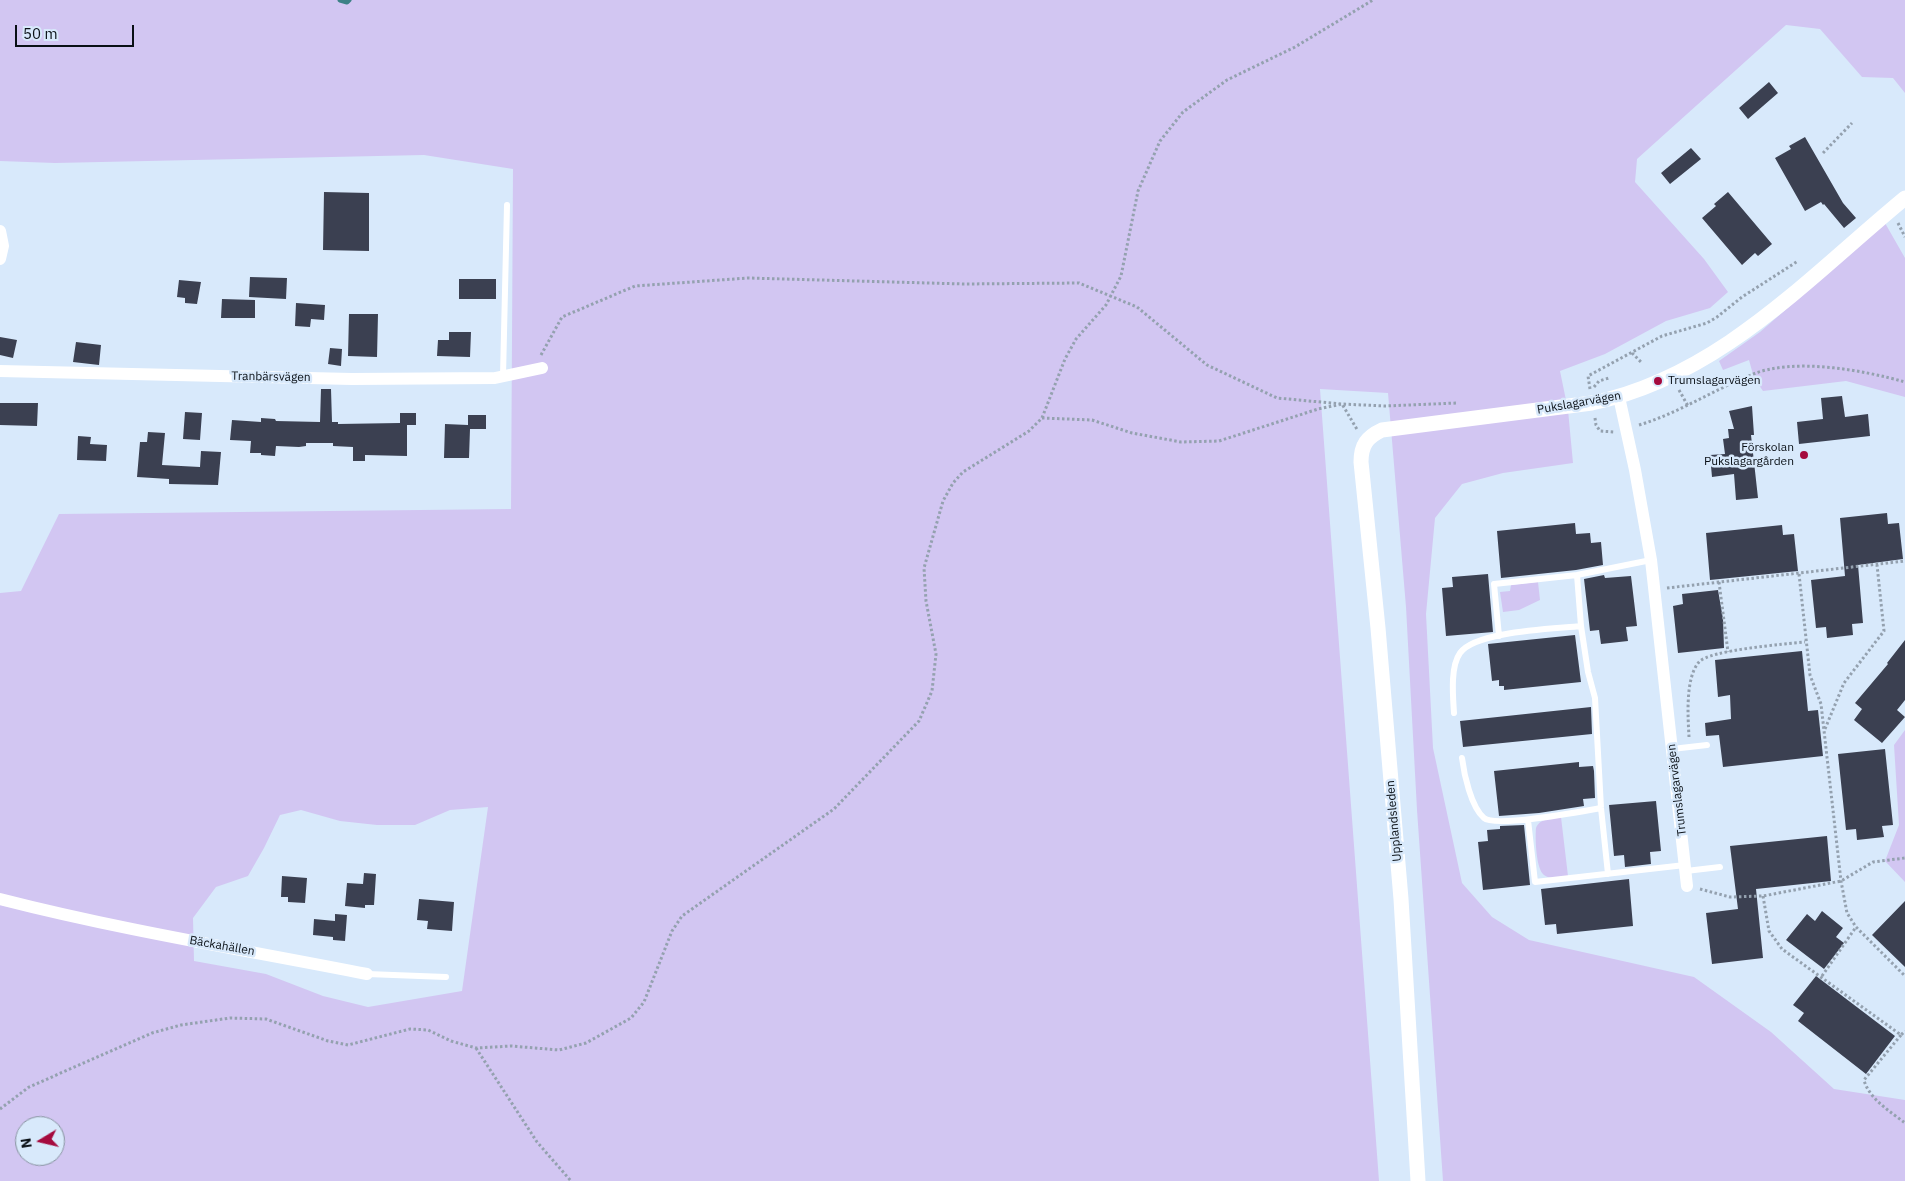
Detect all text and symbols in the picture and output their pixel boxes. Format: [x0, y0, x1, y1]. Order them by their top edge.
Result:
scale bar [18, 15, 136, 47]
text: 50 m [23, 24, 58, 43]
street label: Tranbärsvägen [231, 369, 311, 385]
place label: Trumslagarvägen [1668, 374, 1761, 388]
marker: Trumslagarvägen [1652, 375, 1664, 387]
street label: Pukslagarvägen [1536, 389, 1622, 417]
place label: Förskolan Pukslagargården [1704, 441, 1794, 469]
marker: Förskolan Pukslagargården [1798, 449, 1810, 461]
street label: Trumslagarvägen [1664, 743, 1690, 837]
street label: Upplandsleden [1383, 780, 1405, 862]
street label: Bäckahällen [188, 933, 256, 959]
north arrow [15, 1116, 65, 1166]
text: N [16, 1137, 36, 1150]

